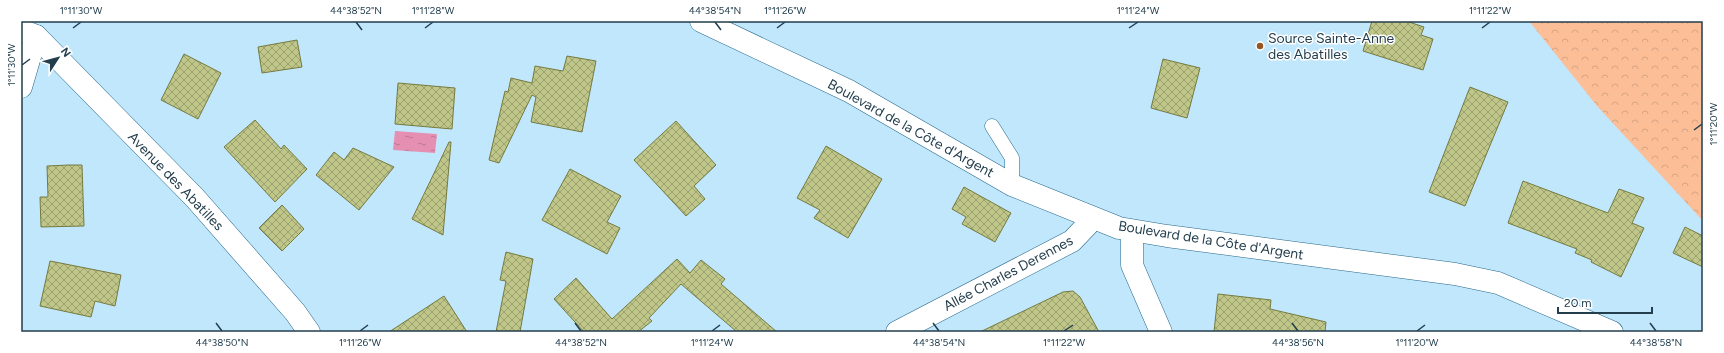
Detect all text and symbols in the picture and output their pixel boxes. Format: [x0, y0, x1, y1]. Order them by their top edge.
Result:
text: 1°11'30"W [60, 4, 103, 17]
text: 44°38'52"N [330, 4, 382, 17]
text: 1°11'28"W [412, 4, 455, 17]
text: 44°38'54"N [689, 4, 741, 17]
text: 1°11'26"W [764, 4, 806, 17]
text: 1°11'24"W [1117, 4, 1160, 17]
text: 1°11'22"W [1469, 4, 1511, 17]
place label: Source Sainte-Anne des Abatilles [1268, 30, 1395, 63]
north arrow [38, 38, 78, 78]
marker: Source Sainte-Anne des Abatilles [1255, 41, 1265, 51]
text: 1°11'30"W [5, 43, 18, 86]
text: N [58, 45, 73, 60]
street label: Boulevard de la Côte d'Argent [825, 76, 997, 181]
text: 1°11'20"W [1707, 102, 1720, 145]
street label: Avenue des Abatilles [124, 129, 227, 234]
street label: Boulevard de la Côte d'Argent [1117, 217, 1305, 264]
street label: Allée Charles Derennes [941, 232, 1076, 315]
scale bar [1558, 289, 1652, 315]
text: 20 m [1564, 296, 1592, 310]
text: 44°38'50"N [196, 336, 248, 349]
text: 1°11'26"W [339, 336, 381, 349]
text: 44°38'52"N [555, 336, 607, 349]
text: 1°11'24"W [691, 336, 734, 349]
text: 44°38'54"N [913, 336, 965, 349]
text: 1°11'22"W [1043, 336, 1085, 349]
text: 44°38'56"N [1272, 336, 1324, 349]
text: 1°11'20"W [1396, 336, 1439, 349]
text: 44°38'58"N [1630, 336, 1682, 349]

